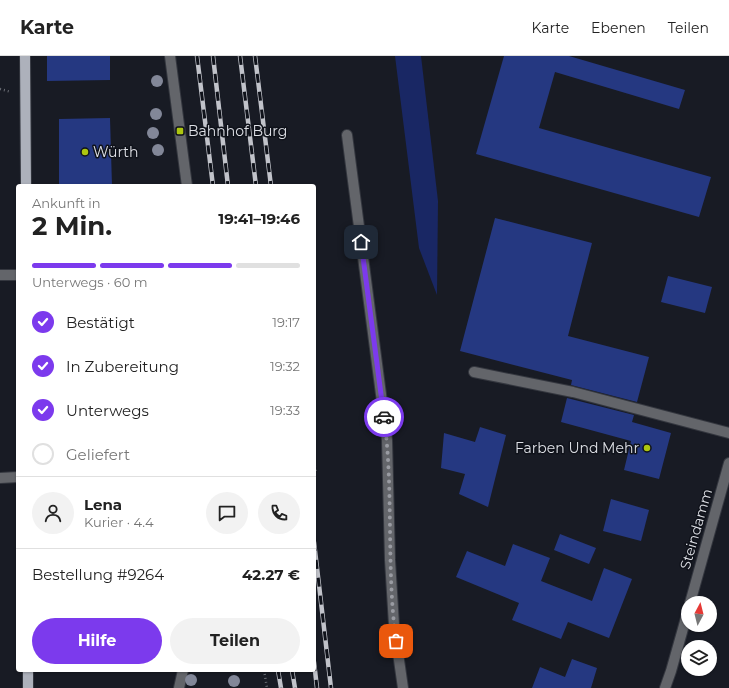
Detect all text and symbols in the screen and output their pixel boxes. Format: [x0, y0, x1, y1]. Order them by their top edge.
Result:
text: Karte [20, 16, 74, 39]
text: Karte [531, 19, 569, 37]
text: Ebenen [591, 19, 646, 37]
text: Teilen [668, 19, 709, 37]
place label: Bahnhof Burg [188, 122, 287, 140]
marker: Bahnhof Burg [175, 126, 185, 136]
place label: Würth [93, 143, 139, 161]
marker: Würth [80, 147, 90, 157]
text: Ankunft in [32, 195, 101, 211]
text: 19:41–19:46 [218, 209, 300, 228]
text: 2 Min. [32, 210, 112, 242]
pin [344, 225, 378, 259]
icon: home [350, 231, 372, 253]
text: Unterwegs · 60 m [32, 274, 148, 290]
icon: check [32, 311, 54, 333]
text: Bestätigt [66, 313, 135, 332]
text: 19:17 [272, 314, 300, 330]
icon: check [32, 355, 54, 377]
text: In Zubereitung [66, 357, 179, 376]
text: 19:32 [270, 358, 300, 374]
courier [364, 397, 404, 437]
icon: check [32, 399, 54, 421]
text: Unterwegs [66, 401, 149, 420]
text: 19:33 [270, 402, 300, 418]
icon: car [373, 406, 395, 428]
place label: Farben Und Mehr [515, 439, 639, 457]
marker: Farben Und Mehr [642, 443, 652, 453]
text: Geliefert [66, 445, 130, 464]
street label: Steindamm [676, 487, 716, 571]
button: person [32, 492, 74, 534]
button: chat [206, 492, 248, 534]
button: phone [258, 492, 300, 534]
text: Lena [84, 495, 122, 514]
text: Kurier · 4.4 [84, 514, 154, 530]
text: Bestellung #9264 [32, 565, 164, 584]
text: 42.27 € [242, 565, 300, 584]
north arrow [681, 596, 717, 632]
map controls [681, 596, 717, 676]
button: Hilfe [32, 618, 162, 664]
button: Teilen [170, 618, 300, 664]
pin [379, 624, 413, 658]
icon: bag [385, 630, 407, 652]
button: layers [681, 640, 717, 676]

